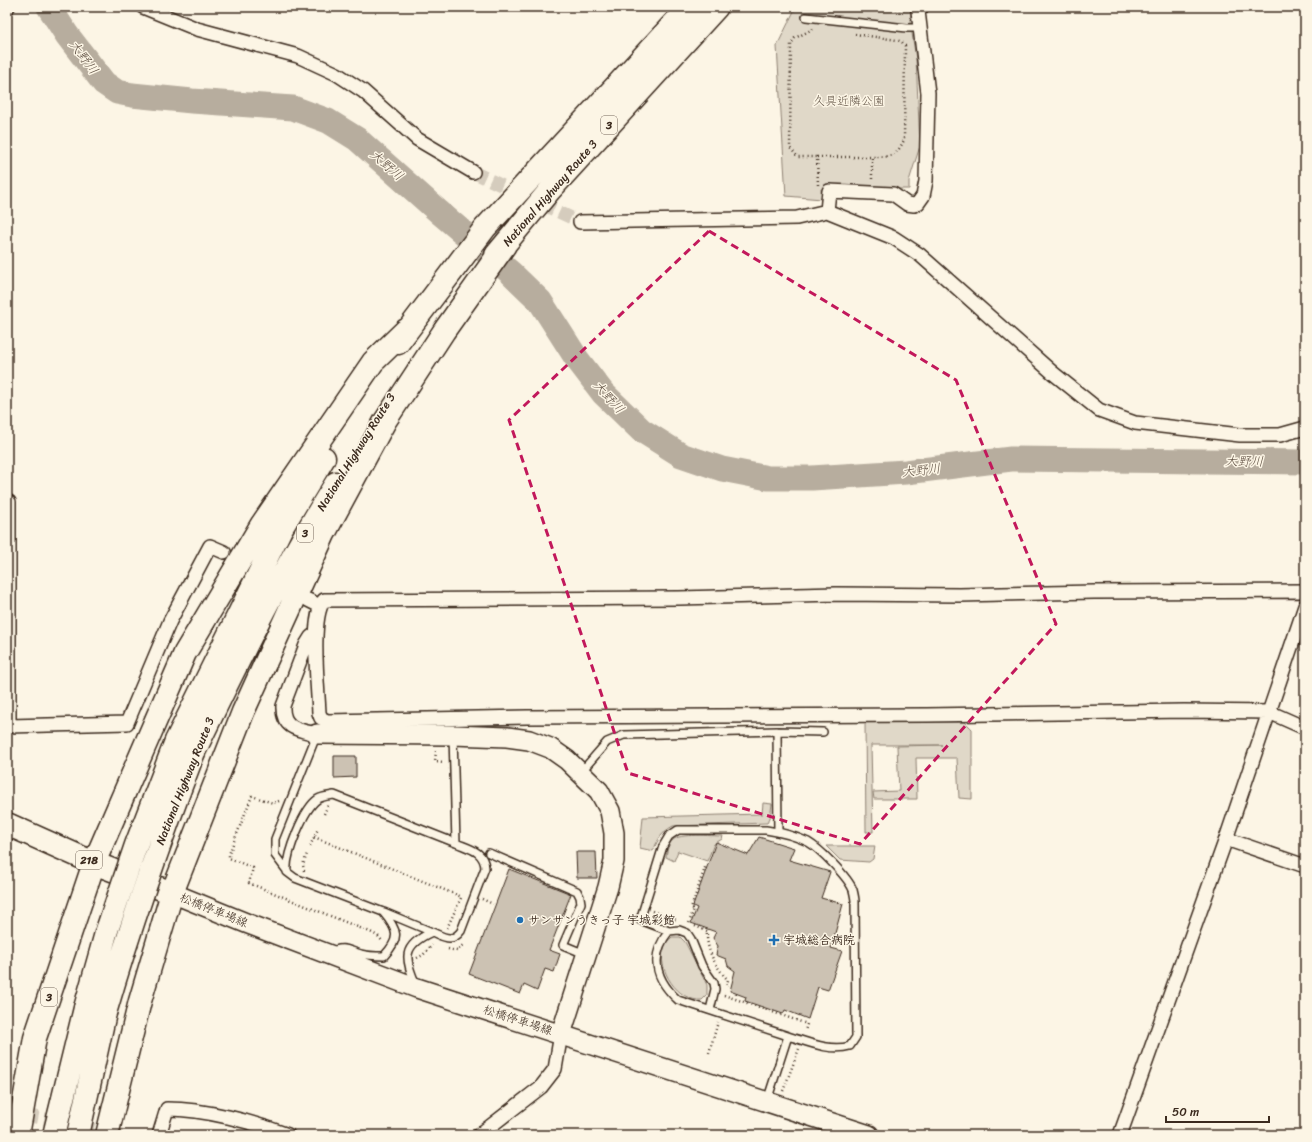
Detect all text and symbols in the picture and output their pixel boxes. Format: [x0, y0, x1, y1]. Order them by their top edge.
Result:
water label: 大野川 [63, 34, 105, 80]
park label: 久具近隣公園 [813, 90, 885, 112]
road number: 3 [601, 116, 617, 134]
street label: National Highway Route 3 [497, 134, 603, 252]
water label: 大野川 [365, 144, 409, 186]
water label: 大野川 [587, 375, 631, 419]
street label: National Highway Route 3 [311, 388, 402, 516]
water label: 大野川 [1224, 449, 1264, 473]
water label: 大野川 [900, 457, 942, 483]
road number: 3 [297, 524, 313, 542]
street label: National Highway Route 3 [149, 713, 221, 848]
road number: 218 [76, 851, 102, 869]
street label: 松橋停車場線 [176, 886, 252, 934]
place label: サンサンうきっ子 宇城彩館 [528, 909, 675, 931]
marker: サンサンうきっ子 宇城彩館 [515, 915, 525, 925]
place label: 宇城総合病院 [783, 929, 855, 951]
marker: 宇城総合病院 [768, 934, 780, 946]
road number: 3 [41, 988, 57, 1006]
street label: 松橋停車場線 [480, 998, 556, 1042]
scale bar [1166, 1098, 1269, 1124]
text: 50 m [1172, 1101, 1199, 1123]

